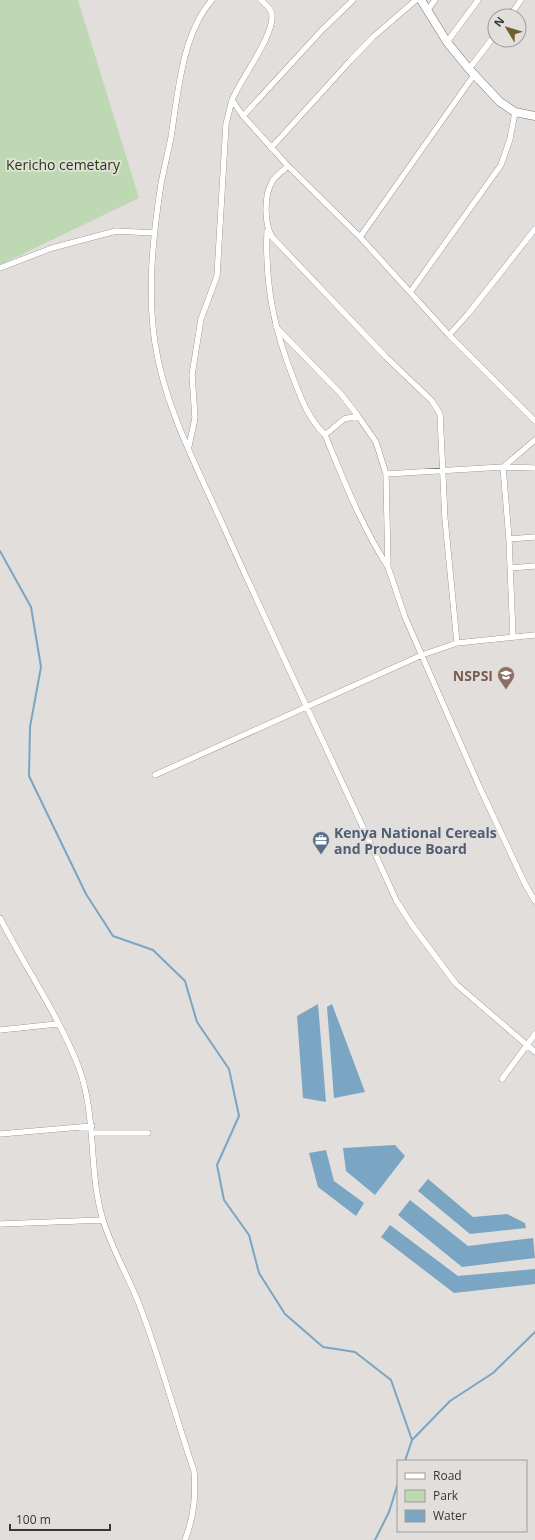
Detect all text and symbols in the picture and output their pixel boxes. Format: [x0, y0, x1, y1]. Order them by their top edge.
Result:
north arrow [487, 8, 527, 48]
text: N [490, 13, 507, 30]
park label: Kericho cemetary [6, 155, 121, 174]
school or university icon: NSPSI [496, 665, 516, 690]
place label: NSPSI [453, 666, 493, 685]
place label: Kenya National Cereals and Produce Board [334, 823, 497, 858]
office icon: Kenya National Cereals and Produce Board [311, 830, 331, 855]
legend [397, 1460, 527, 1532]
text: Road [433, 1467, 462, 1484]
text: Park [433, 1487, 459, 1504]
scale bar [10, 1506, 110, 1532]
text: Water [433, 1507, 467, 1524]
text: 100 m [16, 1511, 51, 1528]

